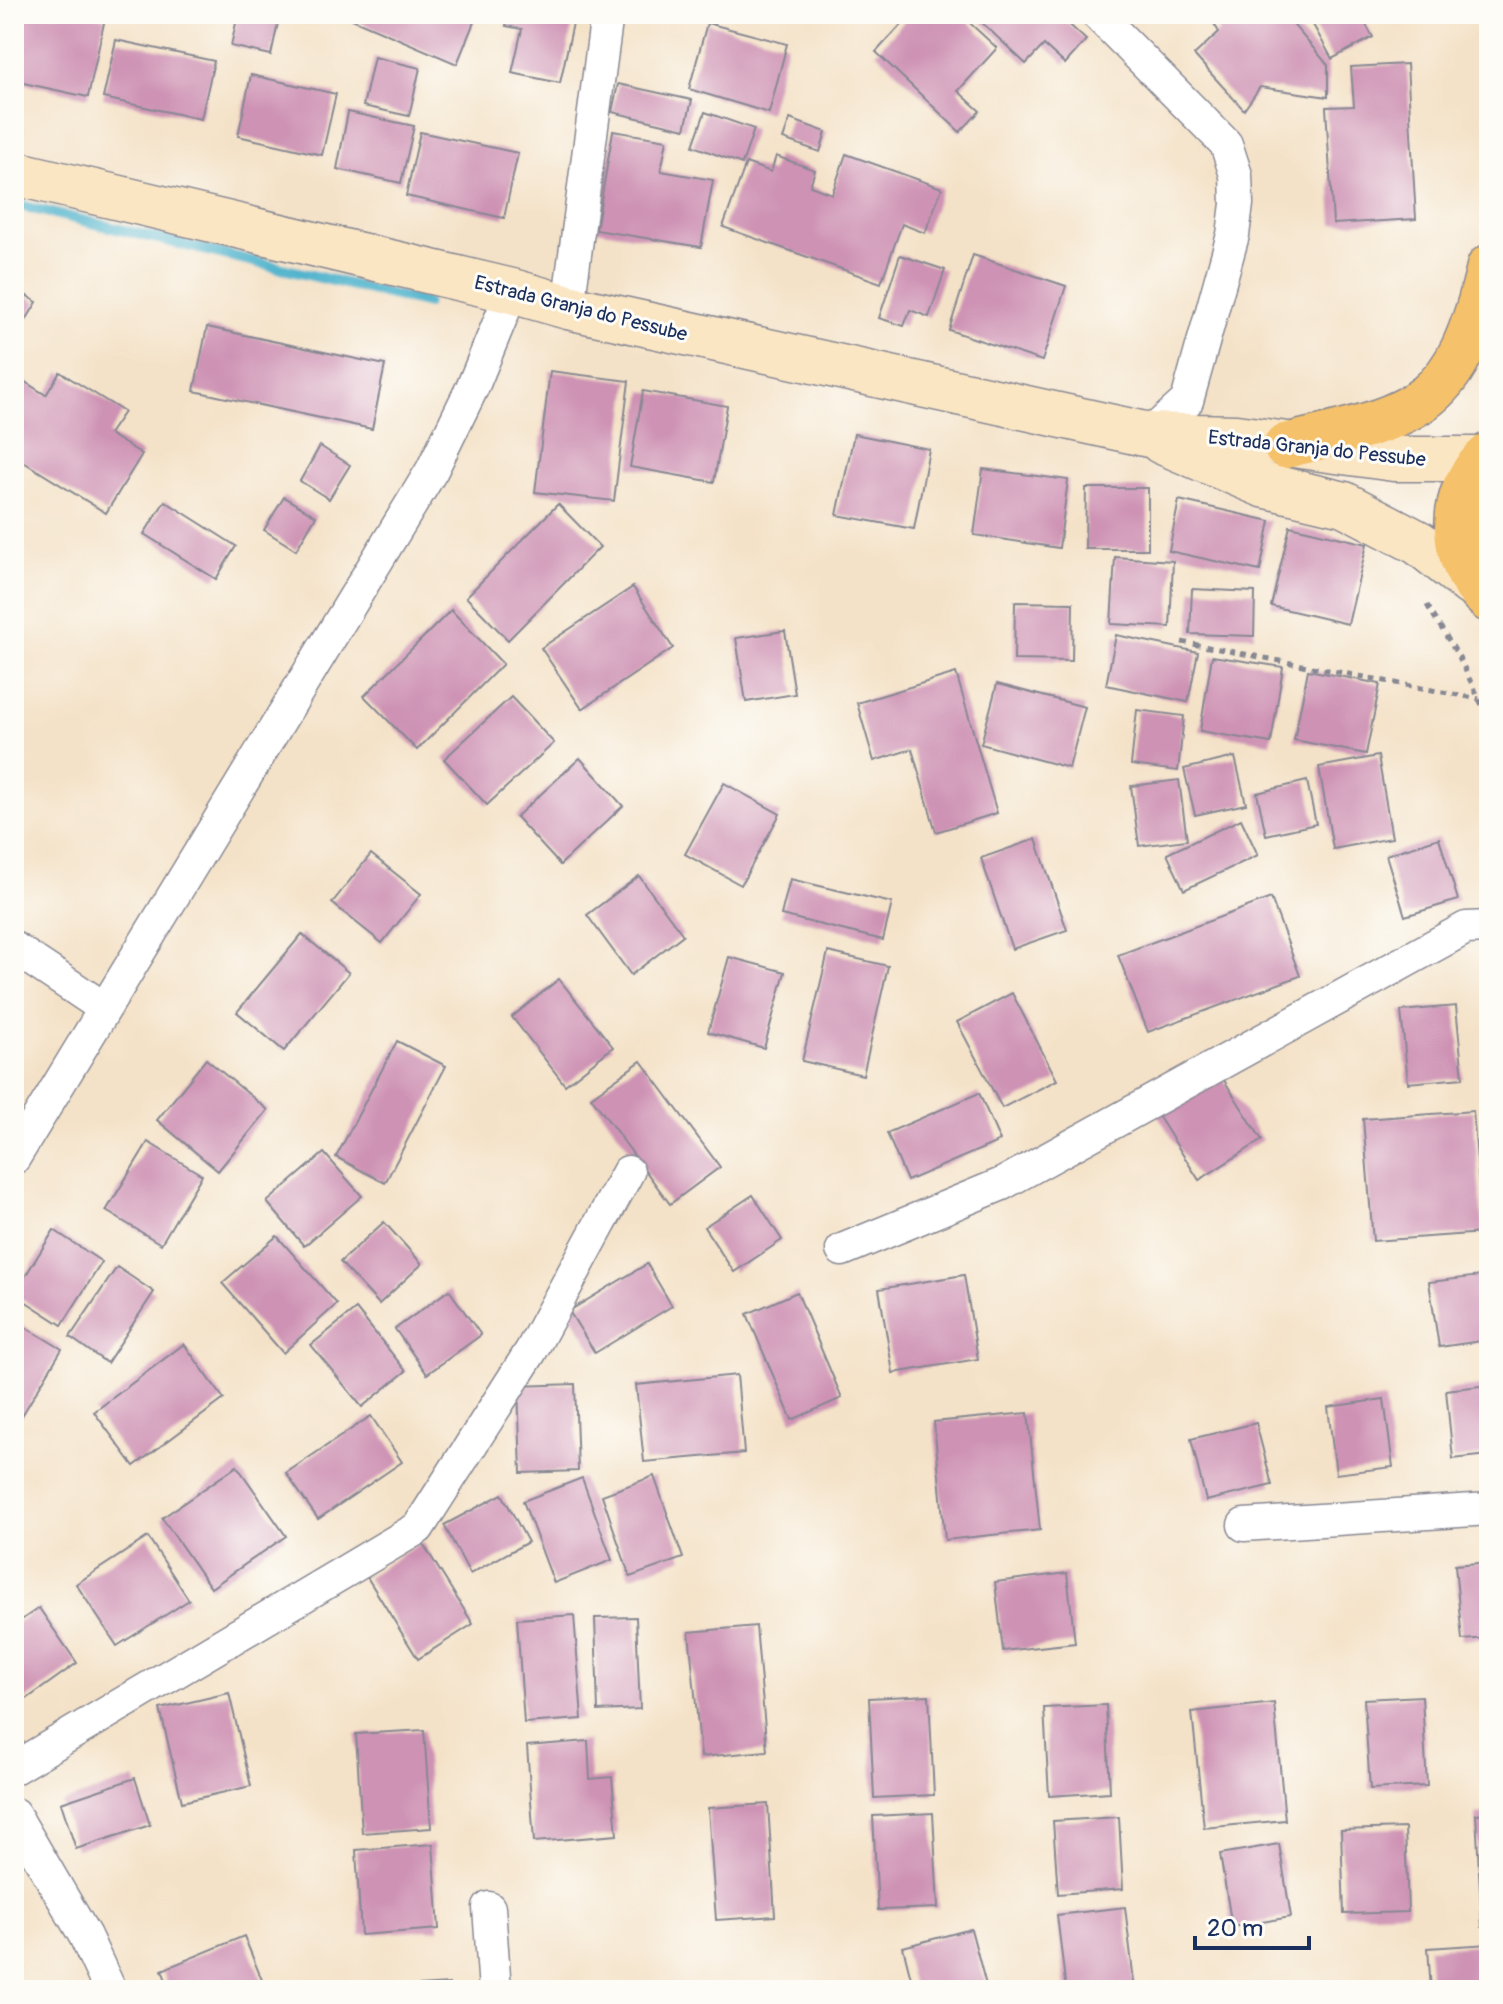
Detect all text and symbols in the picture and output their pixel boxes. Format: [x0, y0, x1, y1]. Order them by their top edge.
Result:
street label: Estrada Granja do Pessube [472, 270, 690, 347]
street label: Estrada Granja do Pessube [1207, 425, 1427, 472]
scale bar [1195, 1900, 1309, 1950]
text: 20 m [1207, 1914, 1263, 1943]

